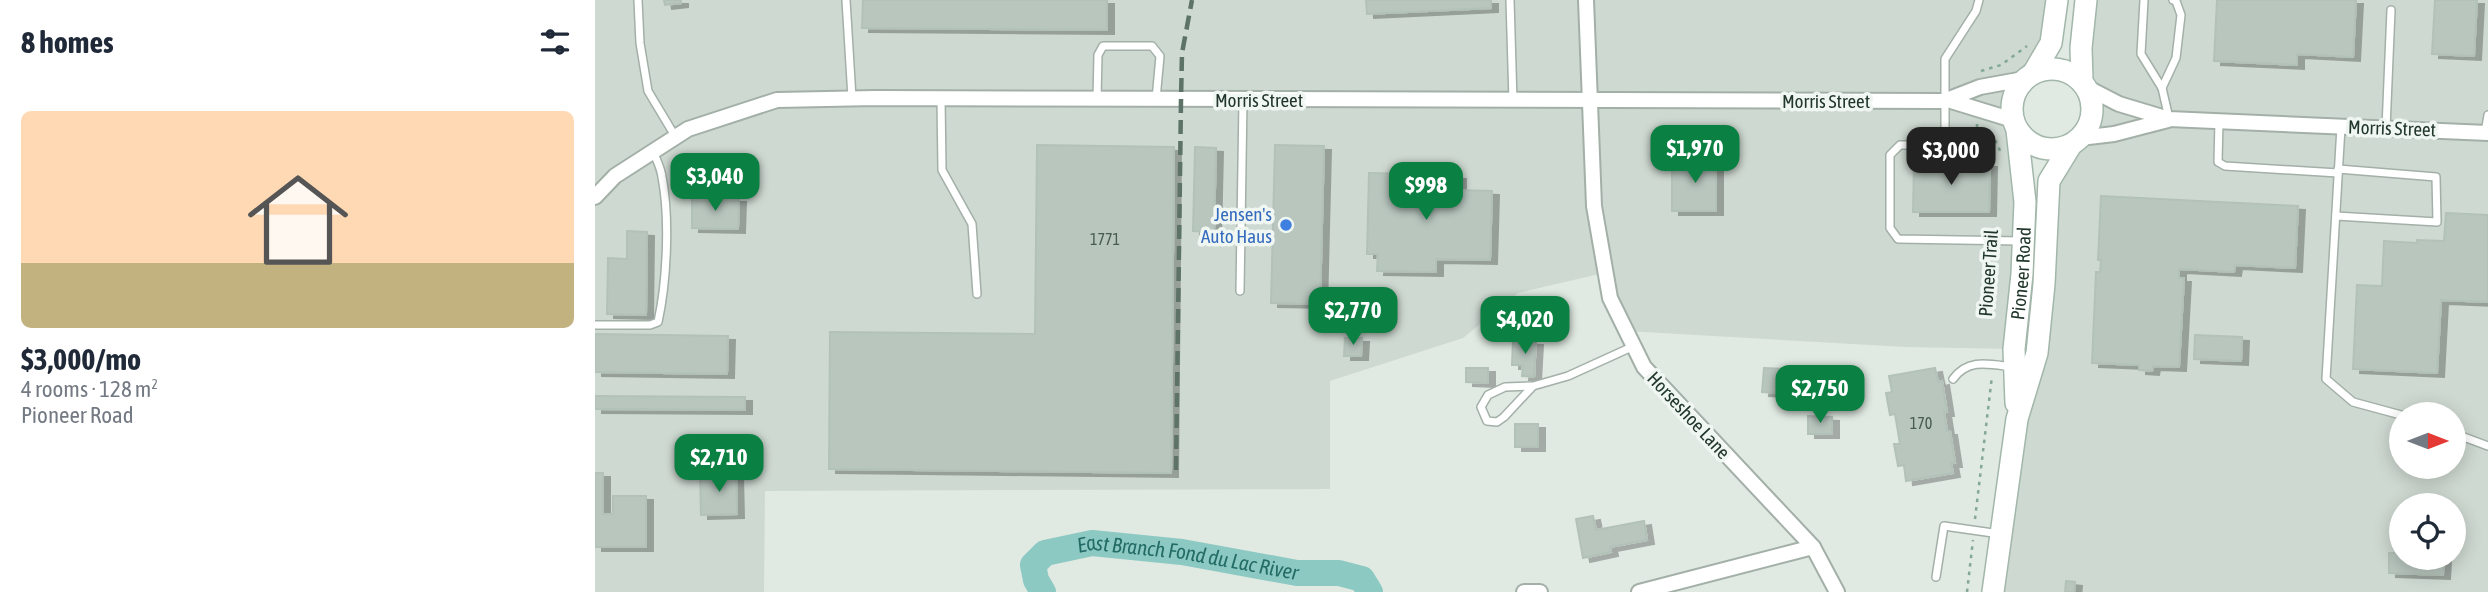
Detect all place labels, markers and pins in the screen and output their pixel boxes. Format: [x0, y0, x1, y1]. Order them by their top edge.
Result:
pin: $1,970 [1638, 125, 1752, 185]
pin: $3,000 [1894, 128, 2008, 187]
pin: $3,040 [658, 154, 772, 213]
pin: $998 [1385, 162, 1467, 222]
place label: Jensen's Auto Haus [1201, 203, 1272, 247]
marker: Jensen's Auto Haus [1278, 217, 1294, 233]
pin: $2,770 [1296, 288, 1410, 347]
pin: $4,020 [1468, 296, 1582, 356]
pin: $2,750 [1763, 366, 1877, 425]
pin: $2,710 [662, 434, 776, 494]

